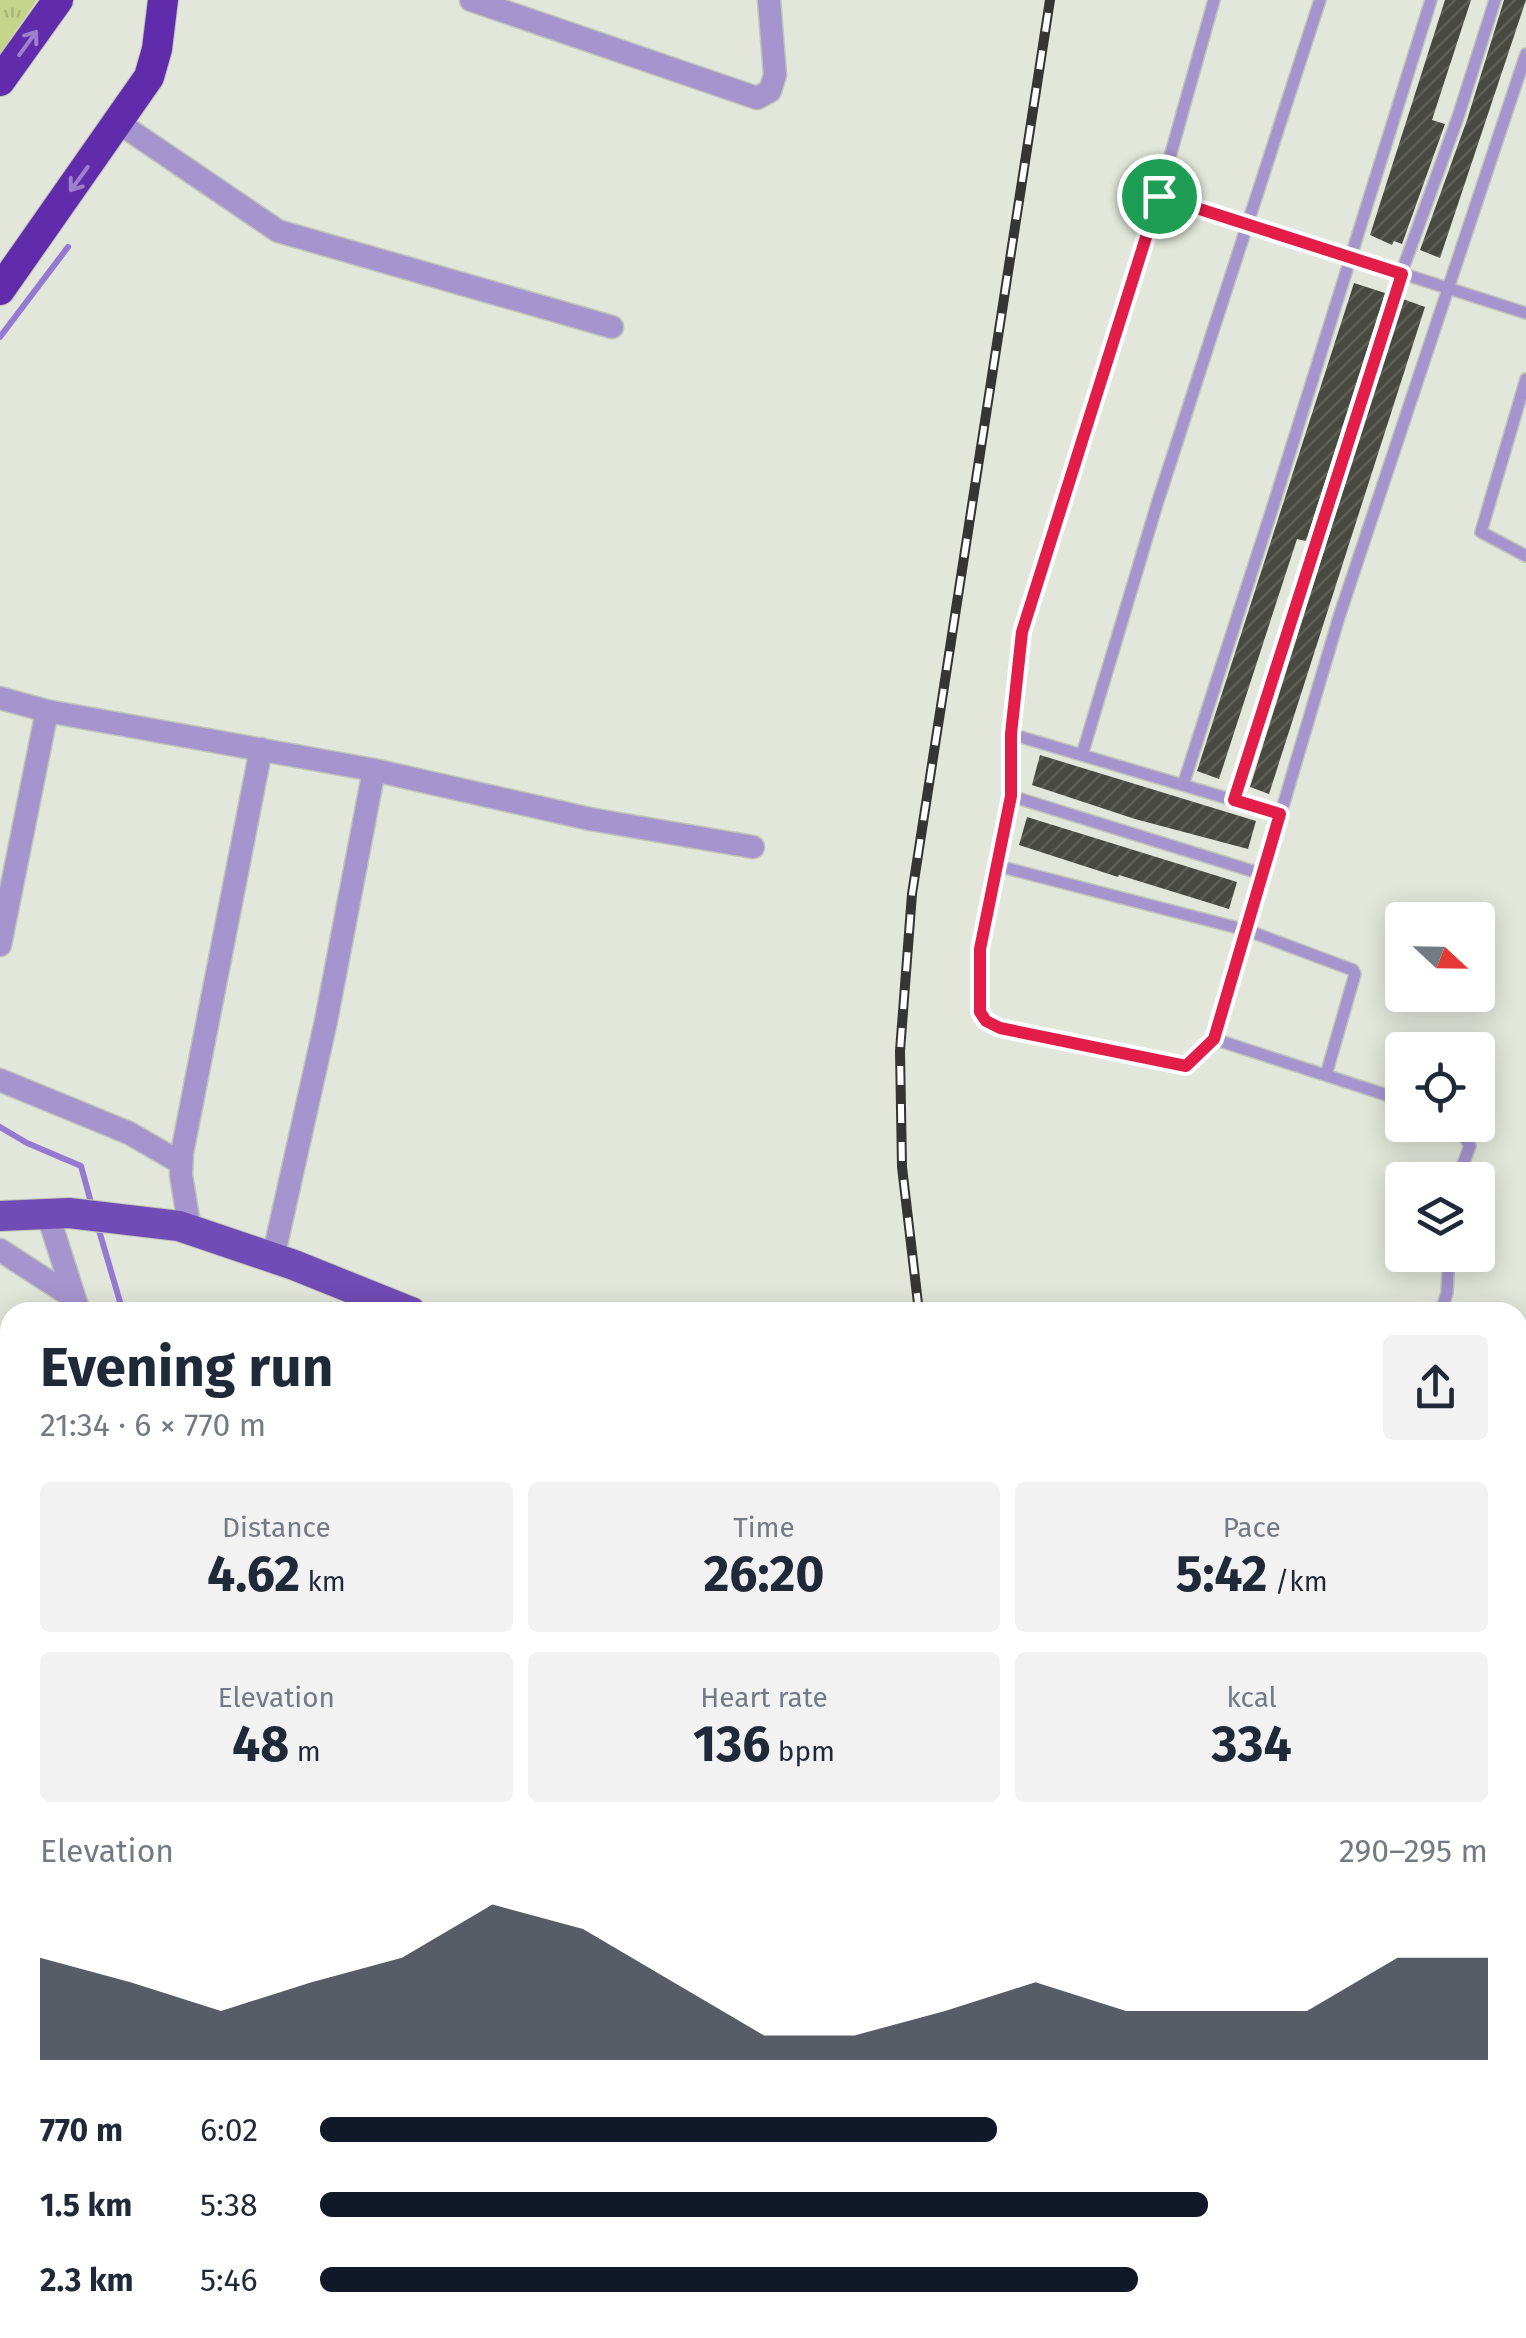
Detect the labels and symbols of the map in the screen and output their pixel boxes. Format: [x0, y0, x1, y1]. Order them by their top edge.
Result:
one-way arrow [17, 29, 38, 57]
pin [1117, 154, 1202, 239]
one-way arrow [69, 165, 90, 192]
north arrow [1385, 902, 1495, 1012]

